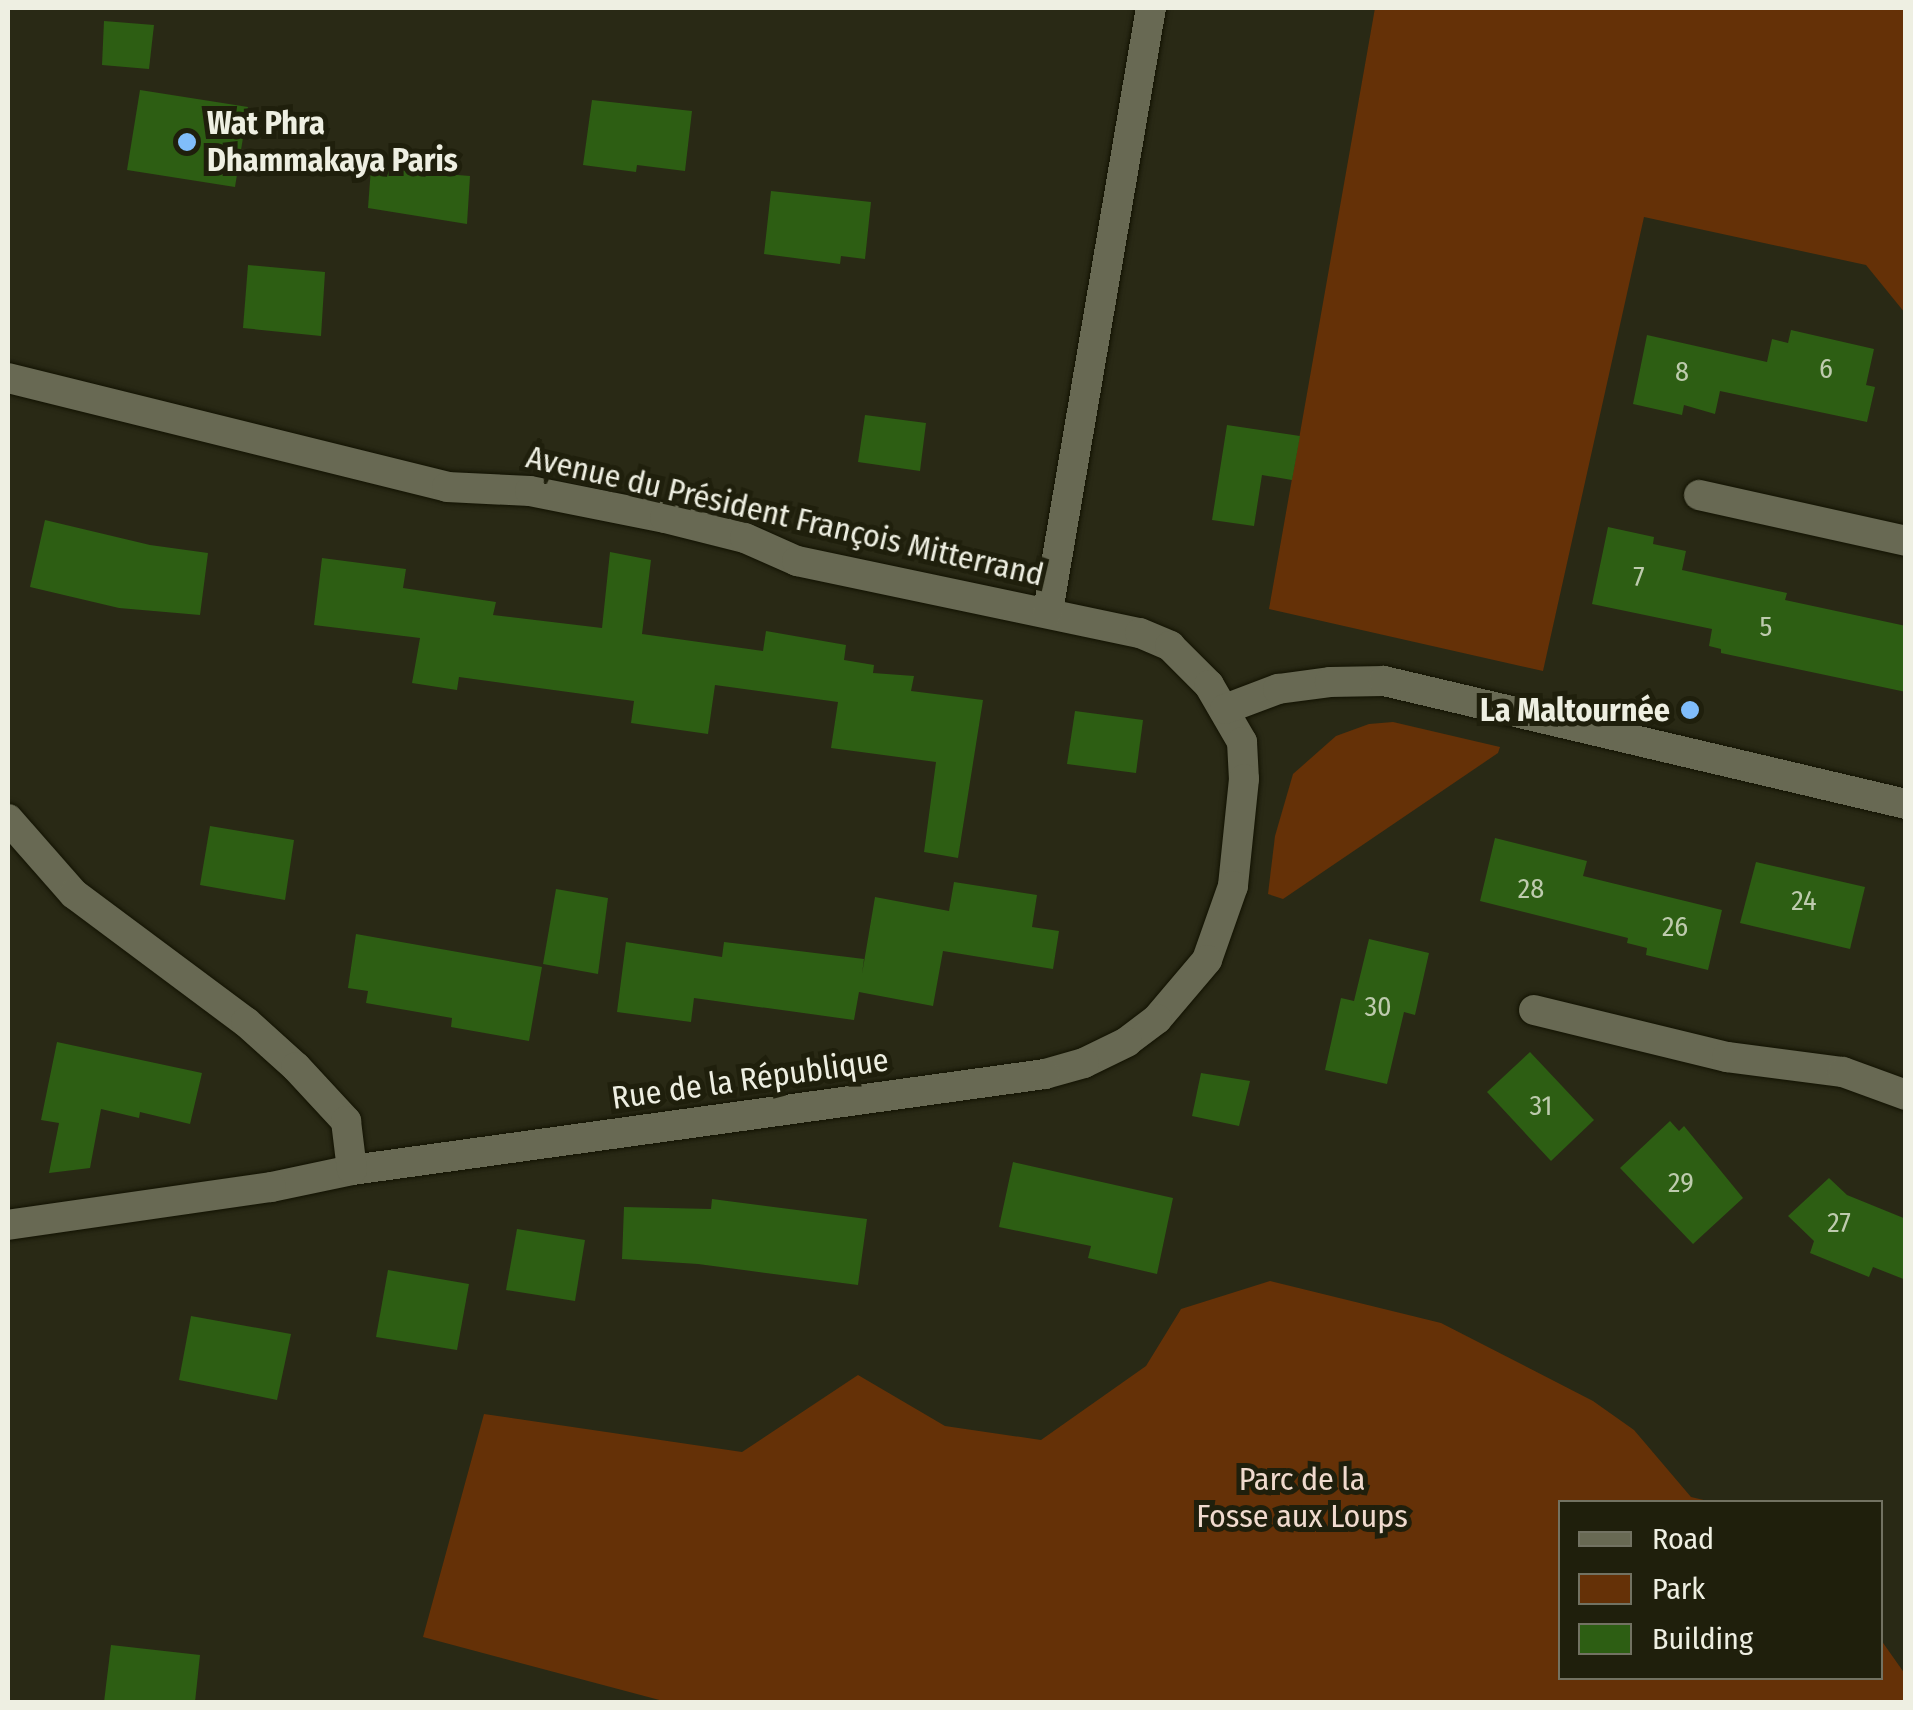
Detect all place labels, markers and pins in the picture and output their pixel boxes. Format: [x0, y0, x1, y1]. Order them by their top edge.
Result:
place label: Wat Phra Dhammakaya Paris [207, 105, 458, 180]
marker: Wat Phra Dhammakaya Paris [176, 131, 198, 153]
place label: La Maltournée [1480, 691, 1670, 729]
marker: La Maltournée [1679, 699, 1701, 721]

